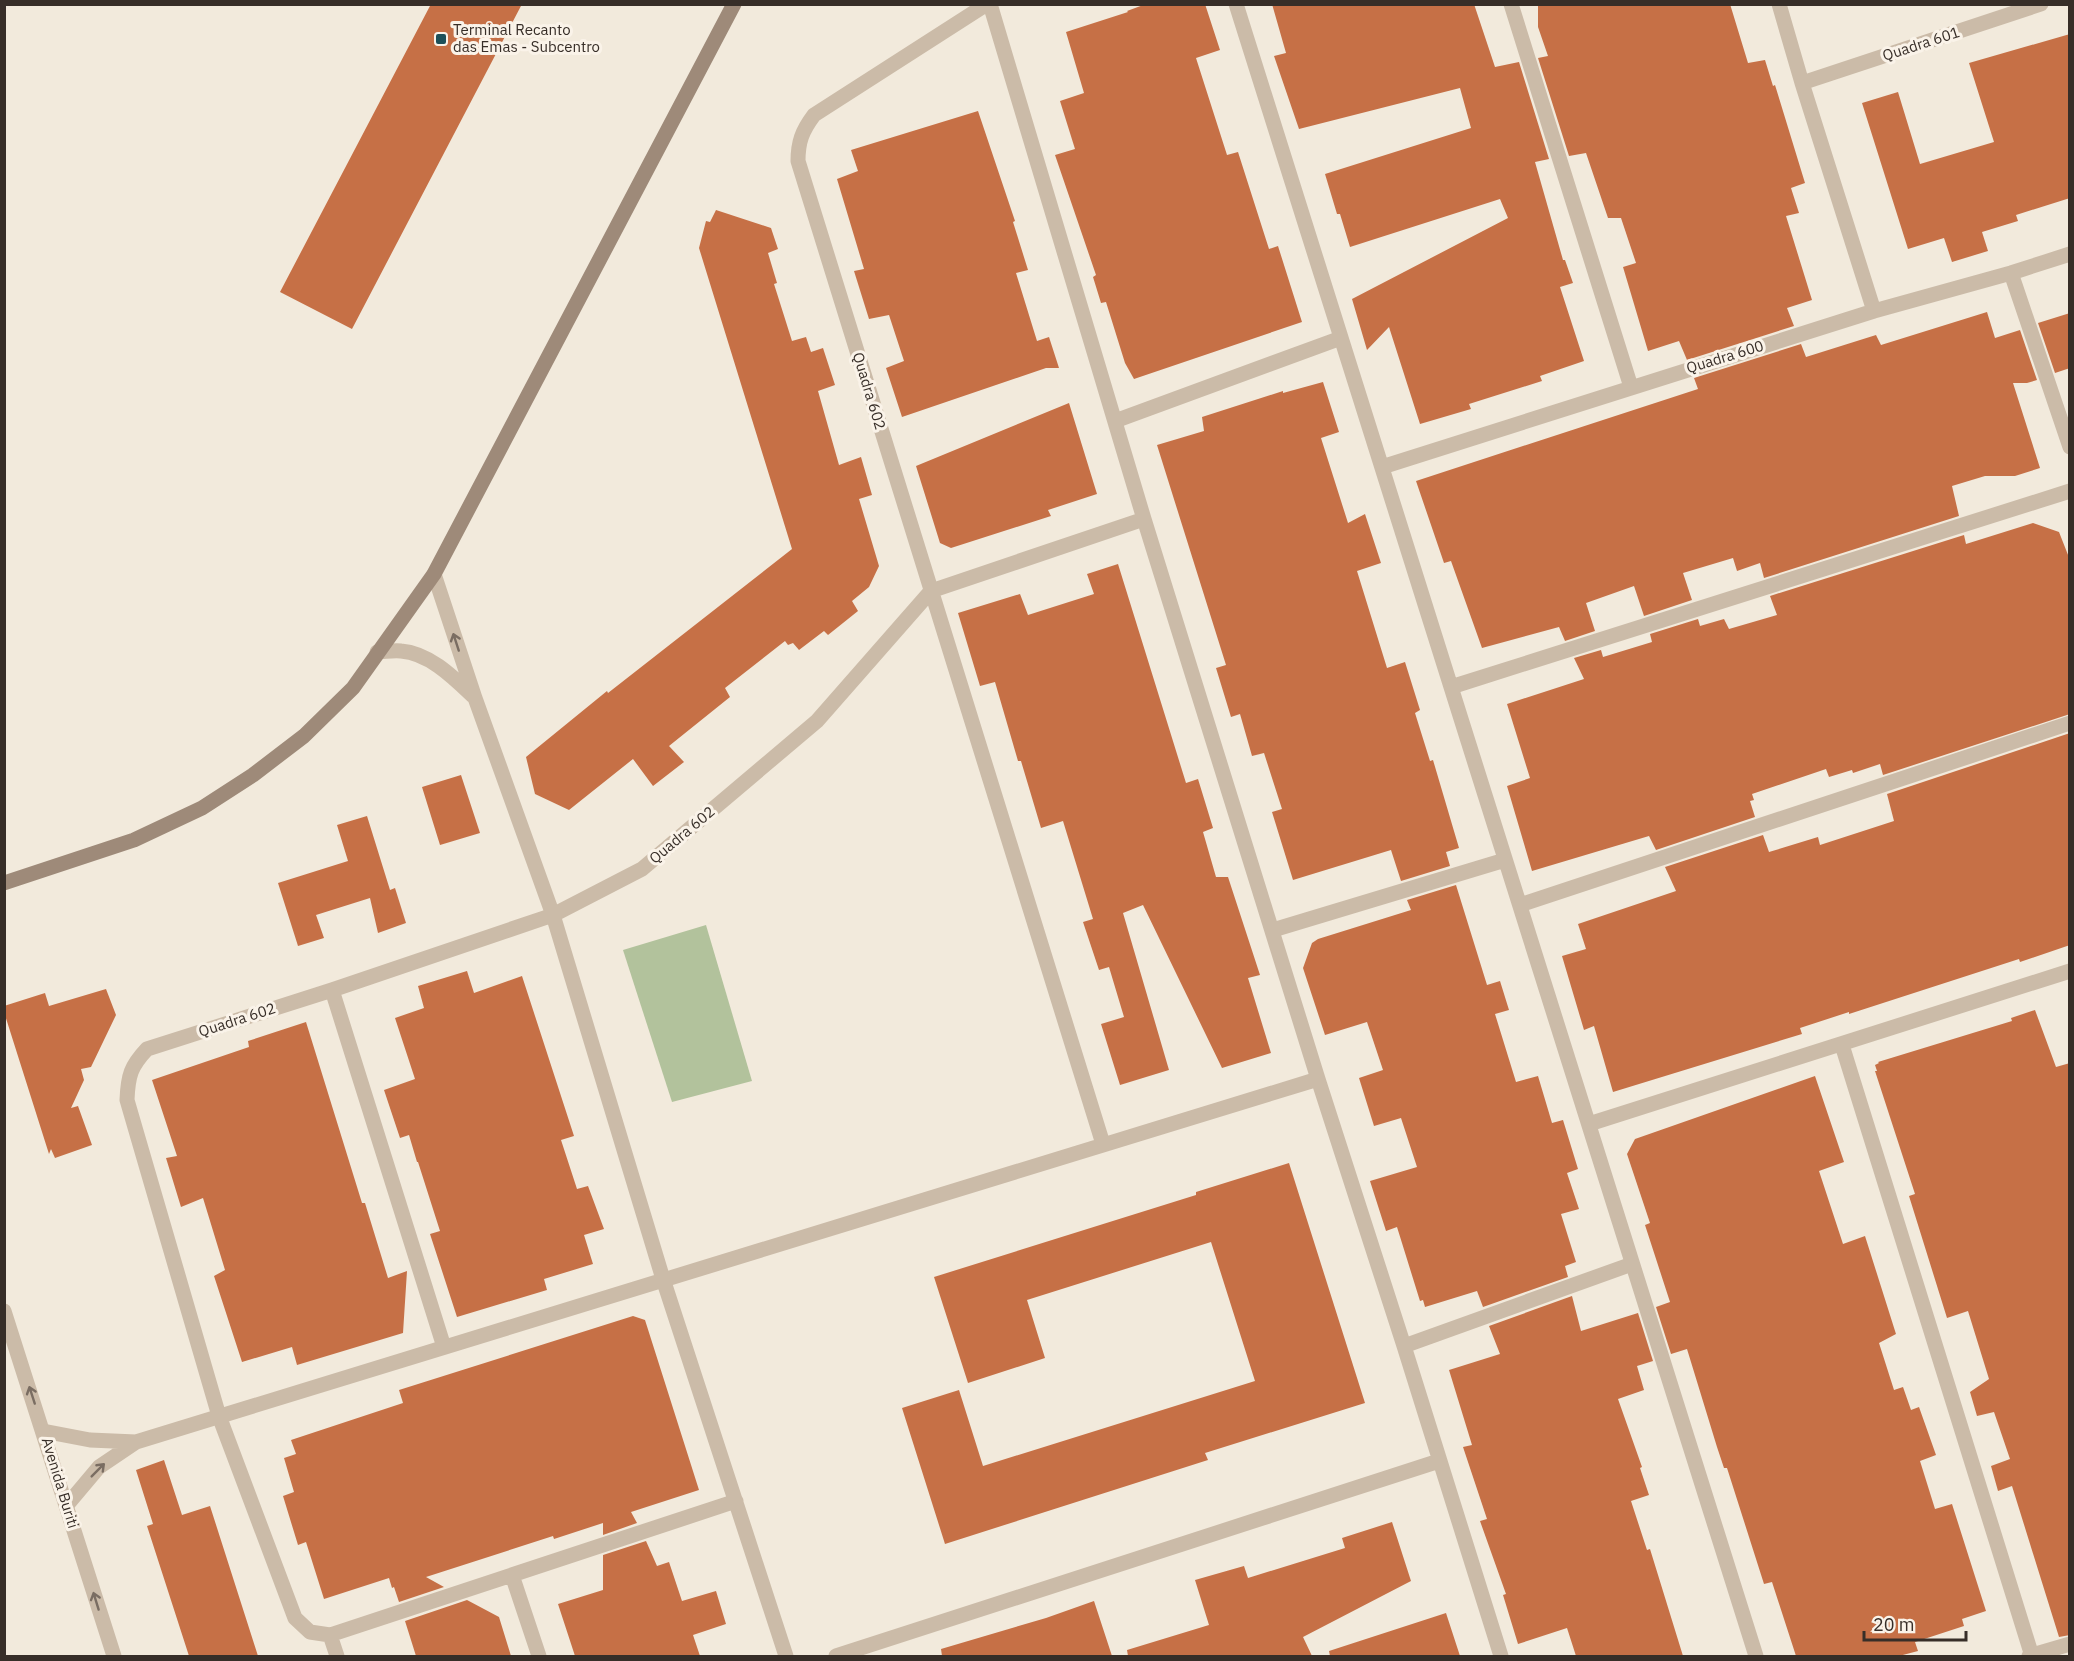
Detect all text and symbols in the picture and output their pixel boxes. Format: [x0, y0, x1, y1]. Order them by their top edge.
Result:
place label: Terminal Recanto das Emas - Subcentro [453, 20, 600, 56]
street label: Quadra 601 [1880, 22, 1962, 65]
marker: Terminal Recanto das Emas - Subcentro [434, 32, 448, 46]
street label: Quadra 600 [1684, 336, 1766, 377]
street label: Quadra 602 [849, 350, 890, 432]
one-way arrow [450, 633, 461, 652]
street label: Quadra 602 [645, 802, 718, 868]
street label: Quadra 602 [196, 998, 278, 1041]
one-way arrow [25, 1386, 36, 1405]
street label: Avenida Buriti [38, 1435, 83, 1531]
one-way arrow [90, 1462, 105, 1477]
one-way arrow [90, 1592, 101, 1611]
scale bar [1864, 1604, 1966, 1642]
text: 20 m [1873, 1613, 1915, 1636]

